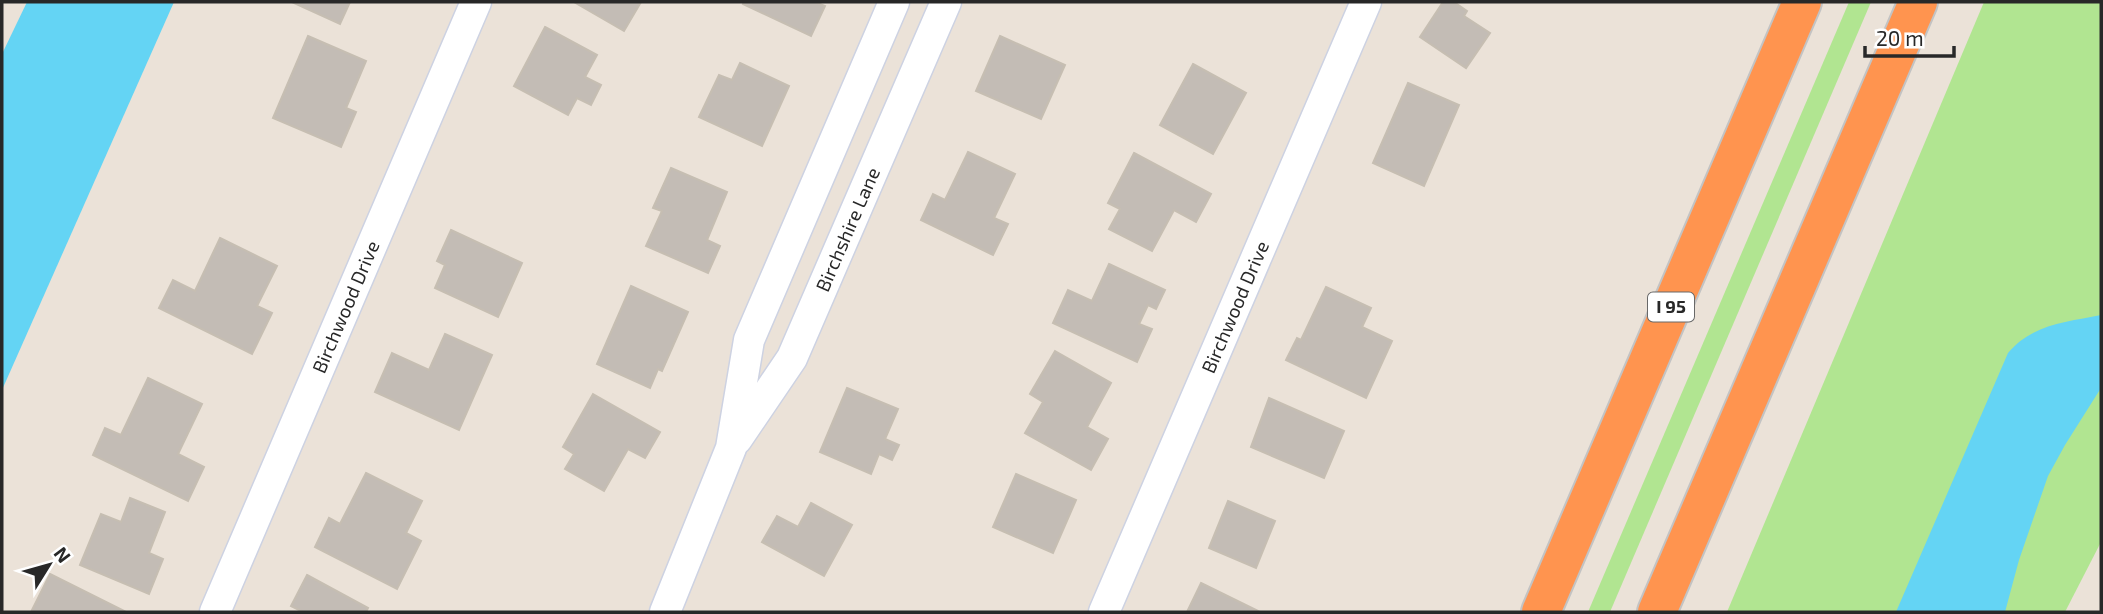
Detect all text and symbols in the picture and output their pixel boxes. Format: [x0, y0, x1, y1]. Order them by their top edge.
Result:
scale bar [1865, 14, 1954, 58]
text: 20 m [1876, 25, 1924, 50]
street label: Birchshire Lane [810, 164, 884, 295]
street label: Birchwood Drive [307, 237, 384, 376]
street label: Birchwood Drive [1196, 237, 1273, 376]
road number: I 95 [1648, 292, 1694, 321]
north arrow [14, 530, 84, 600]
text: N [50, 542, 76, 567]

